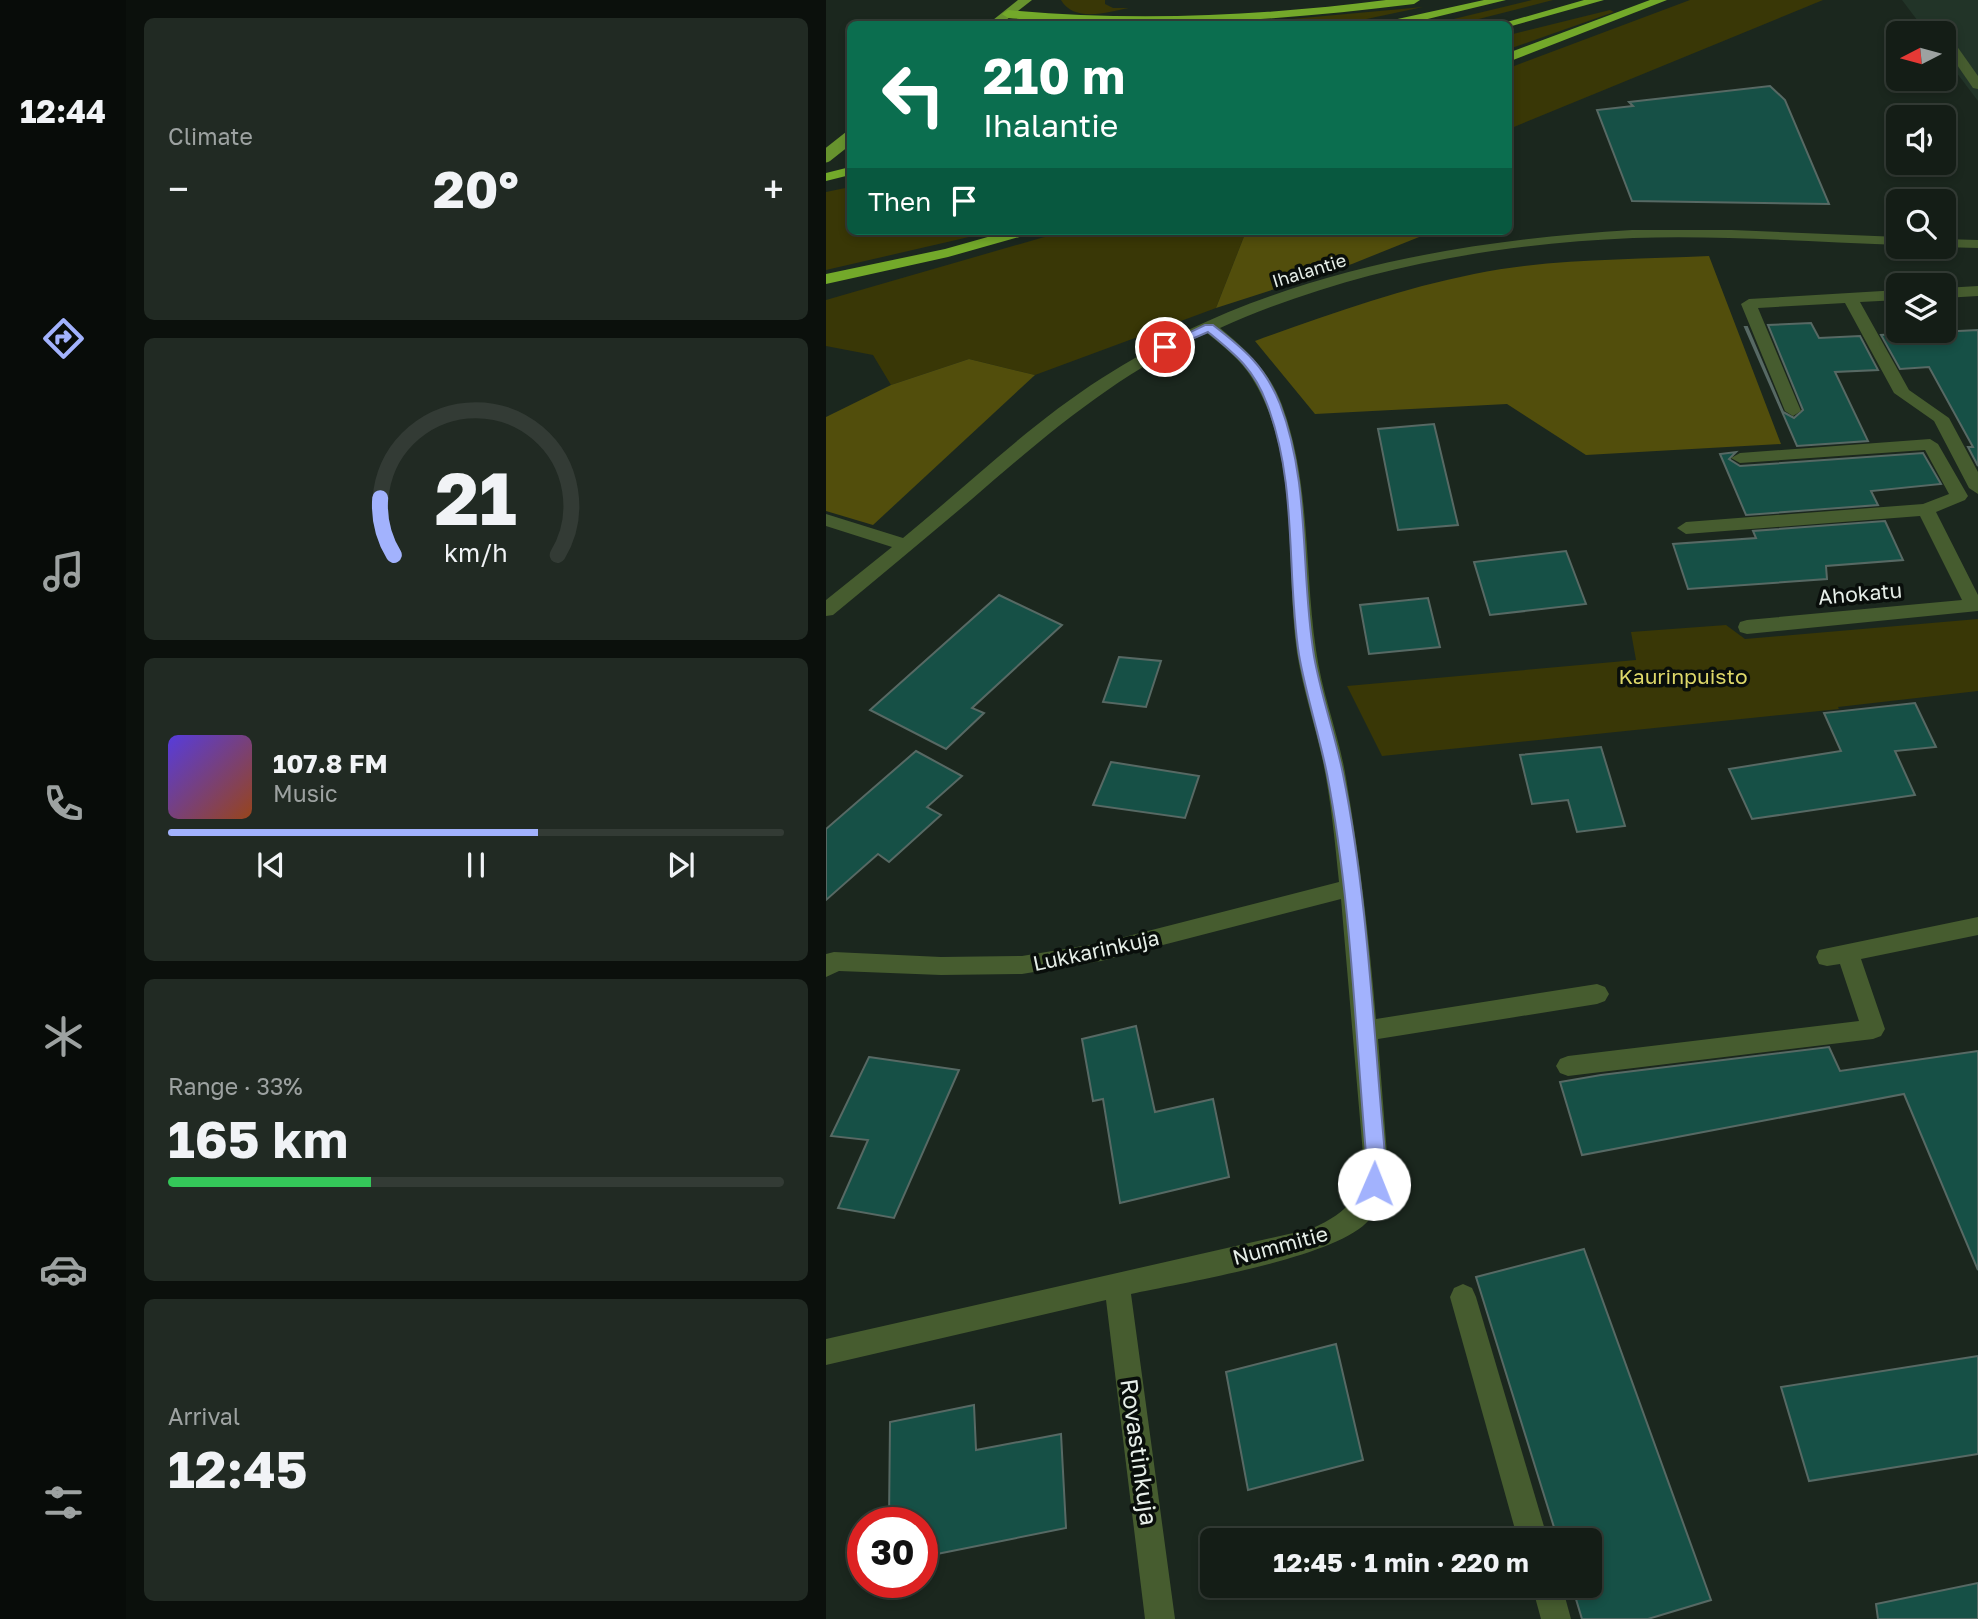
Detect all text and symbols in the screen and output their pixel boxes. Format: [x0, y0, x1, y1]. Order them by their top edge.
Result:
north arrow [1886, 21, 1956, 91]
map controls [1886, 21, 1956, 343]
text: 210 m [983, 46, 1125, 105]
icon: left [868, 49, 959, 140]
text: 12:44 [20, 92, 106, 130]
button: sound [1886, 105, 1956, 175]
text: Ihalantie [983, 106, 1118, 144]
text: Climate [168, 122, 253, 150]
text: 20° [433, 157, 519, 219]
text: − [168, 166, 189, 211]
text: + [763, 166, 784, 211]
icon: arrive [945, 182, 983, 220]
text: Then [868, 186, 931, 217]
button: search [1886, 189, 1956, 259]
street label: Ihalantie [1269, 248, 1349, 292]
button: layers [1886, 273, 1956, 343]
icon: directions [39, 314, 88, 363]
pin [1135, 317, 1195, 377]
icon: arrive [1146, 328, 1184, 366]
text: 21 [435, 455, 517, 542]
text: km/h [444, 537, 508, 568]
icon: music [39, 547, 88, 596]
street label: Ahokatu [1817, 576, 1903, 610]
park label: Kaurinpuisto [1619, 663, 1747, 689]
text: 107.8 FM [273, 748, 388, 779]
icon: phone [39, 779, 88, 828]
text: Music [273, 779, 338, 807]
icon: previous [252, 846, 290, 884]
icon: pause [457, 846, 495, 884]
icon: next [662, 846, 700, 884]
street label: Lukkarinkuja [1030, 924, 1162, 976]
icon: climate [39, 1012, 88, 1061]
text: Range · 33% [168, 1072, 303, 1100]
text: 165 km [168, 1107, 348, 1169]
position arrow [1337, 1147, 1411, 1221]
street label: Nummitie [1229, 1220, 1331, 1270]
icon: car [39, 1245, 88, 1294]
street label: Rovastinkuja [1115, 1377, 1165, 1527]
text: Arrival [168, 1402, 240, 1430]
text: 12:45 [168, 1437, 307, 1499]
icon: filters [39, 1478, 88, 1527]
speed limit sign: 30 [847, 1507, 938, 1598]
text: 12:45 · 1 min · 220 m [1273, 1547, 1529, 1578]

